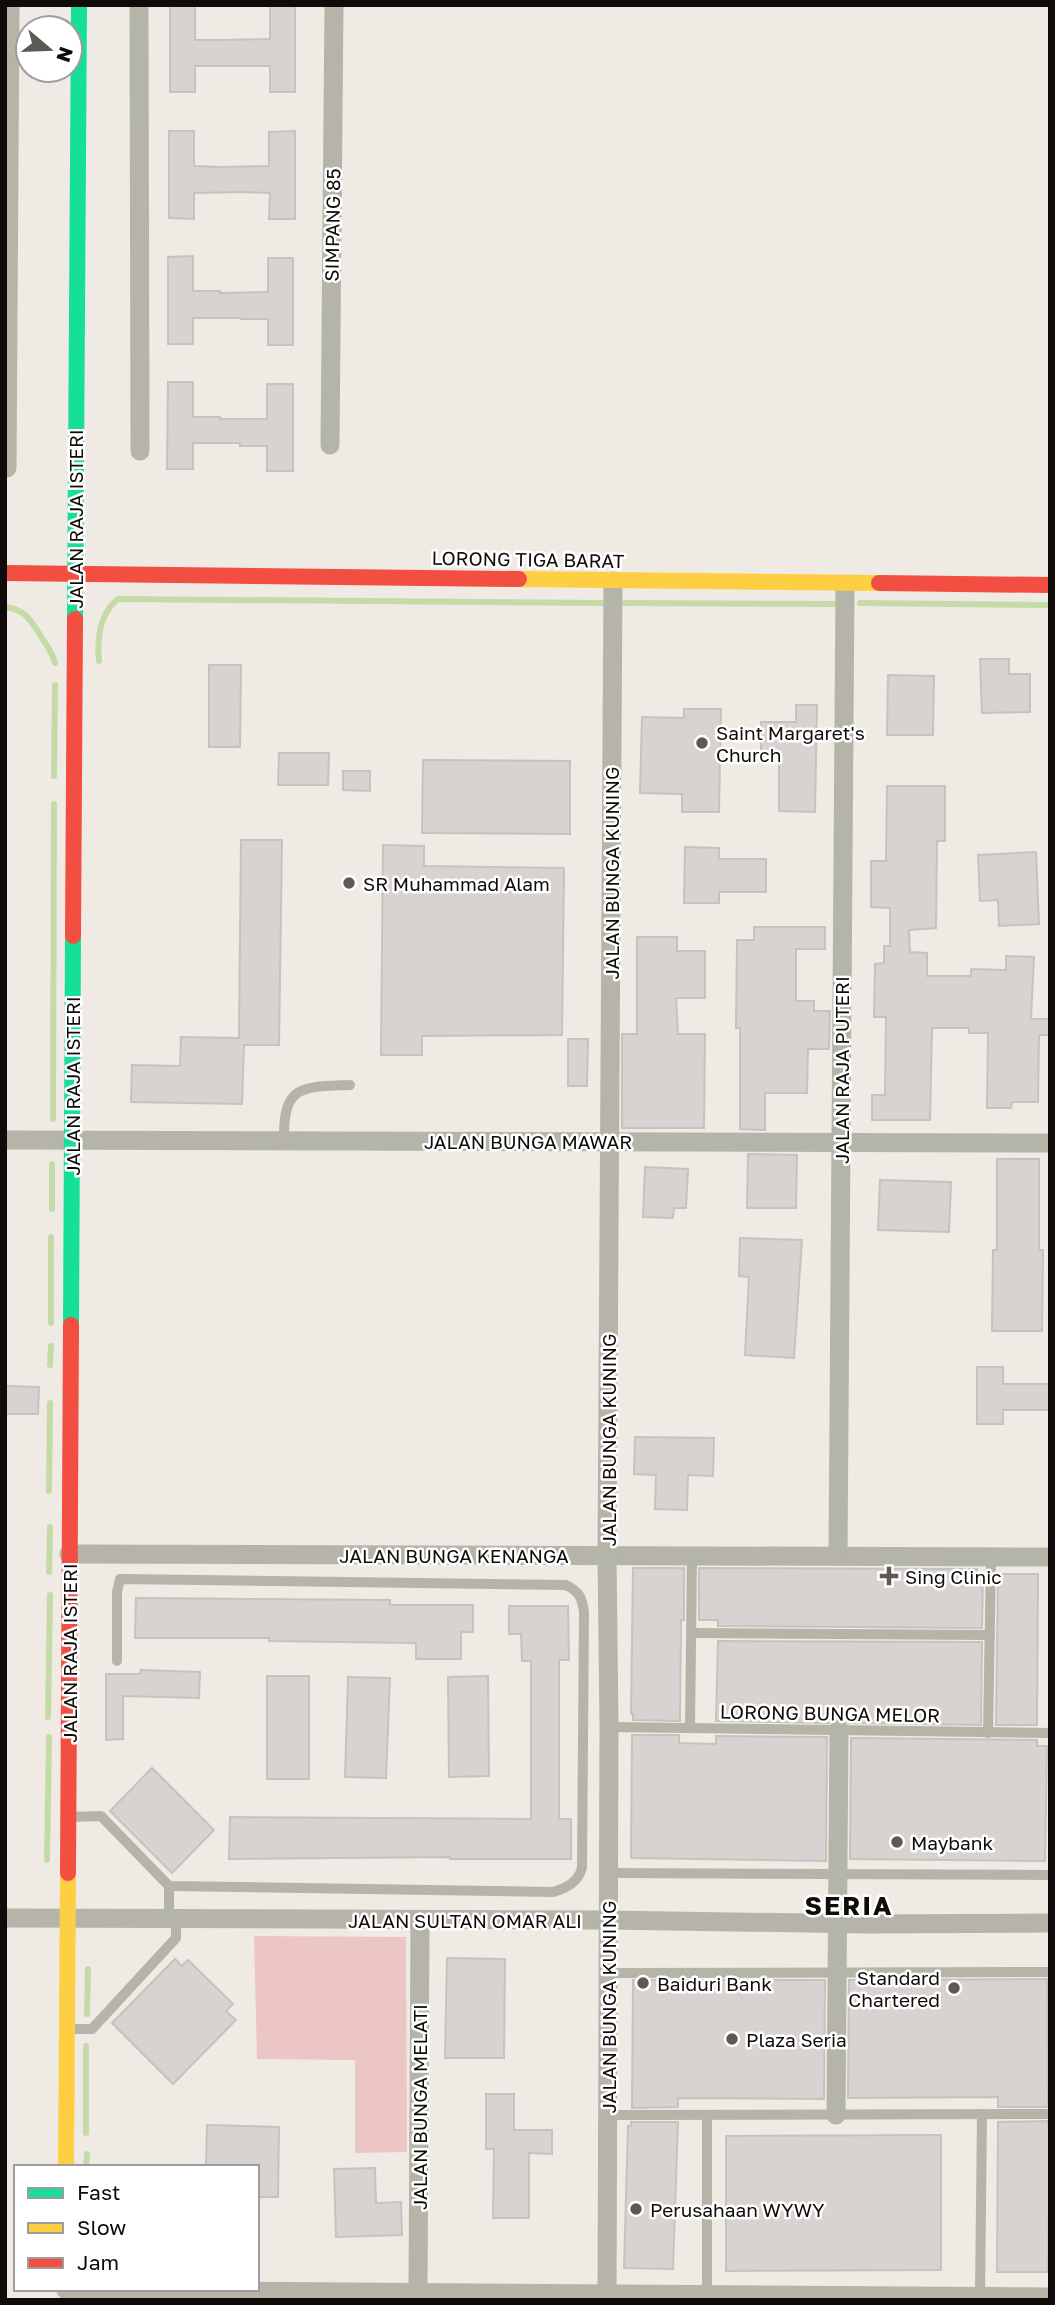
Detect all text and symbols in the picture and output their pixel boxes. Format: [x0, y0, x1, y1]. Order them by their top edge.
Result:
north arrow [14, 14, 84, 84]
text: N [52, 44, 79, 65]
street label: SIMPANG 85 [320, 168, 344, 282]
street label: JALAN RAJA ISTERI [64, 429, 87, 609]
street label: LORONG TIGA BARAT [431, 546, 625, 572]
place label: Saint Margaret's Church [716, 721, 865, 766]
marker: Saint Margaret's Church [694, 735, 710, 751]
street label: JALAN BUNGA KUNING [600, 767, 623, 979]
place label: SR Muhammad Alam [363, 872, 550, 895]
marker: SR Muhammad Alam [341, 875, 357, 891]
street label: JALAN RAJA PUTERI [830, 976, 853, 1164]
street label: JALAN RAJA ISTERI [61, 996, 84, 1176]
street label: JALAN BUNGA MAWAR [424, 1130, 632, 1153]
street label: JALAN BUNGA KUNING [597, 1334, 620, 1546]
street label: JALAN BUNGA KENANGA [339, 1544, 569, 1567]
street label: JALAN RAJA ISTERI [58, 1563, 81, 1743]
place label: Sing Clinic [905, 1565, 1002, 1588]
marker: Sing Clinic [879, 1566, 899, 1586]
street label: LORONG BUNGA MELOR [720, 1700, 940, 1726]
place label: Maybank [911, 1831, 993, 1854]
marker: Maybank [889, 1834, 905, 1850]
district label: SERIA [804, 1890, 894, 1921]
street label: JALAN BUNGA KUNING [597, 1901, 620, 2113]
street label: JALAN SULTAN OMAR ALI [348, 1909, 582, 1932]
place label: Standard Chartered [848, 1966, 940, 2011]
place label: Baiduri Bank [657, 1972, 772, 1995]
marker: Baiduri Bank [635, 1975, 651, 1991]
marker: Standard Chartered [946, 1980, 962, 1996]
street label: JALAN BUNGA MELATI [408, 2004, 431, 2210]
place label: Plaza Seria [746, 2028, 847, 2051]
marker: Plaza Seria [724, 2031, 740, 2047]
legend [14, 2165, 259, 2291]
text: Fast [77, 2179, 120, 2205]
place label: Perusahaan WYWY [650, 2198, 825, 2221]
marker: Perusahaan WYWY [628, 2201, 644, 2217]
text: Slow [77, 2214, 126, 2240]
text: Jam [77, 2249, 119, 2275]

